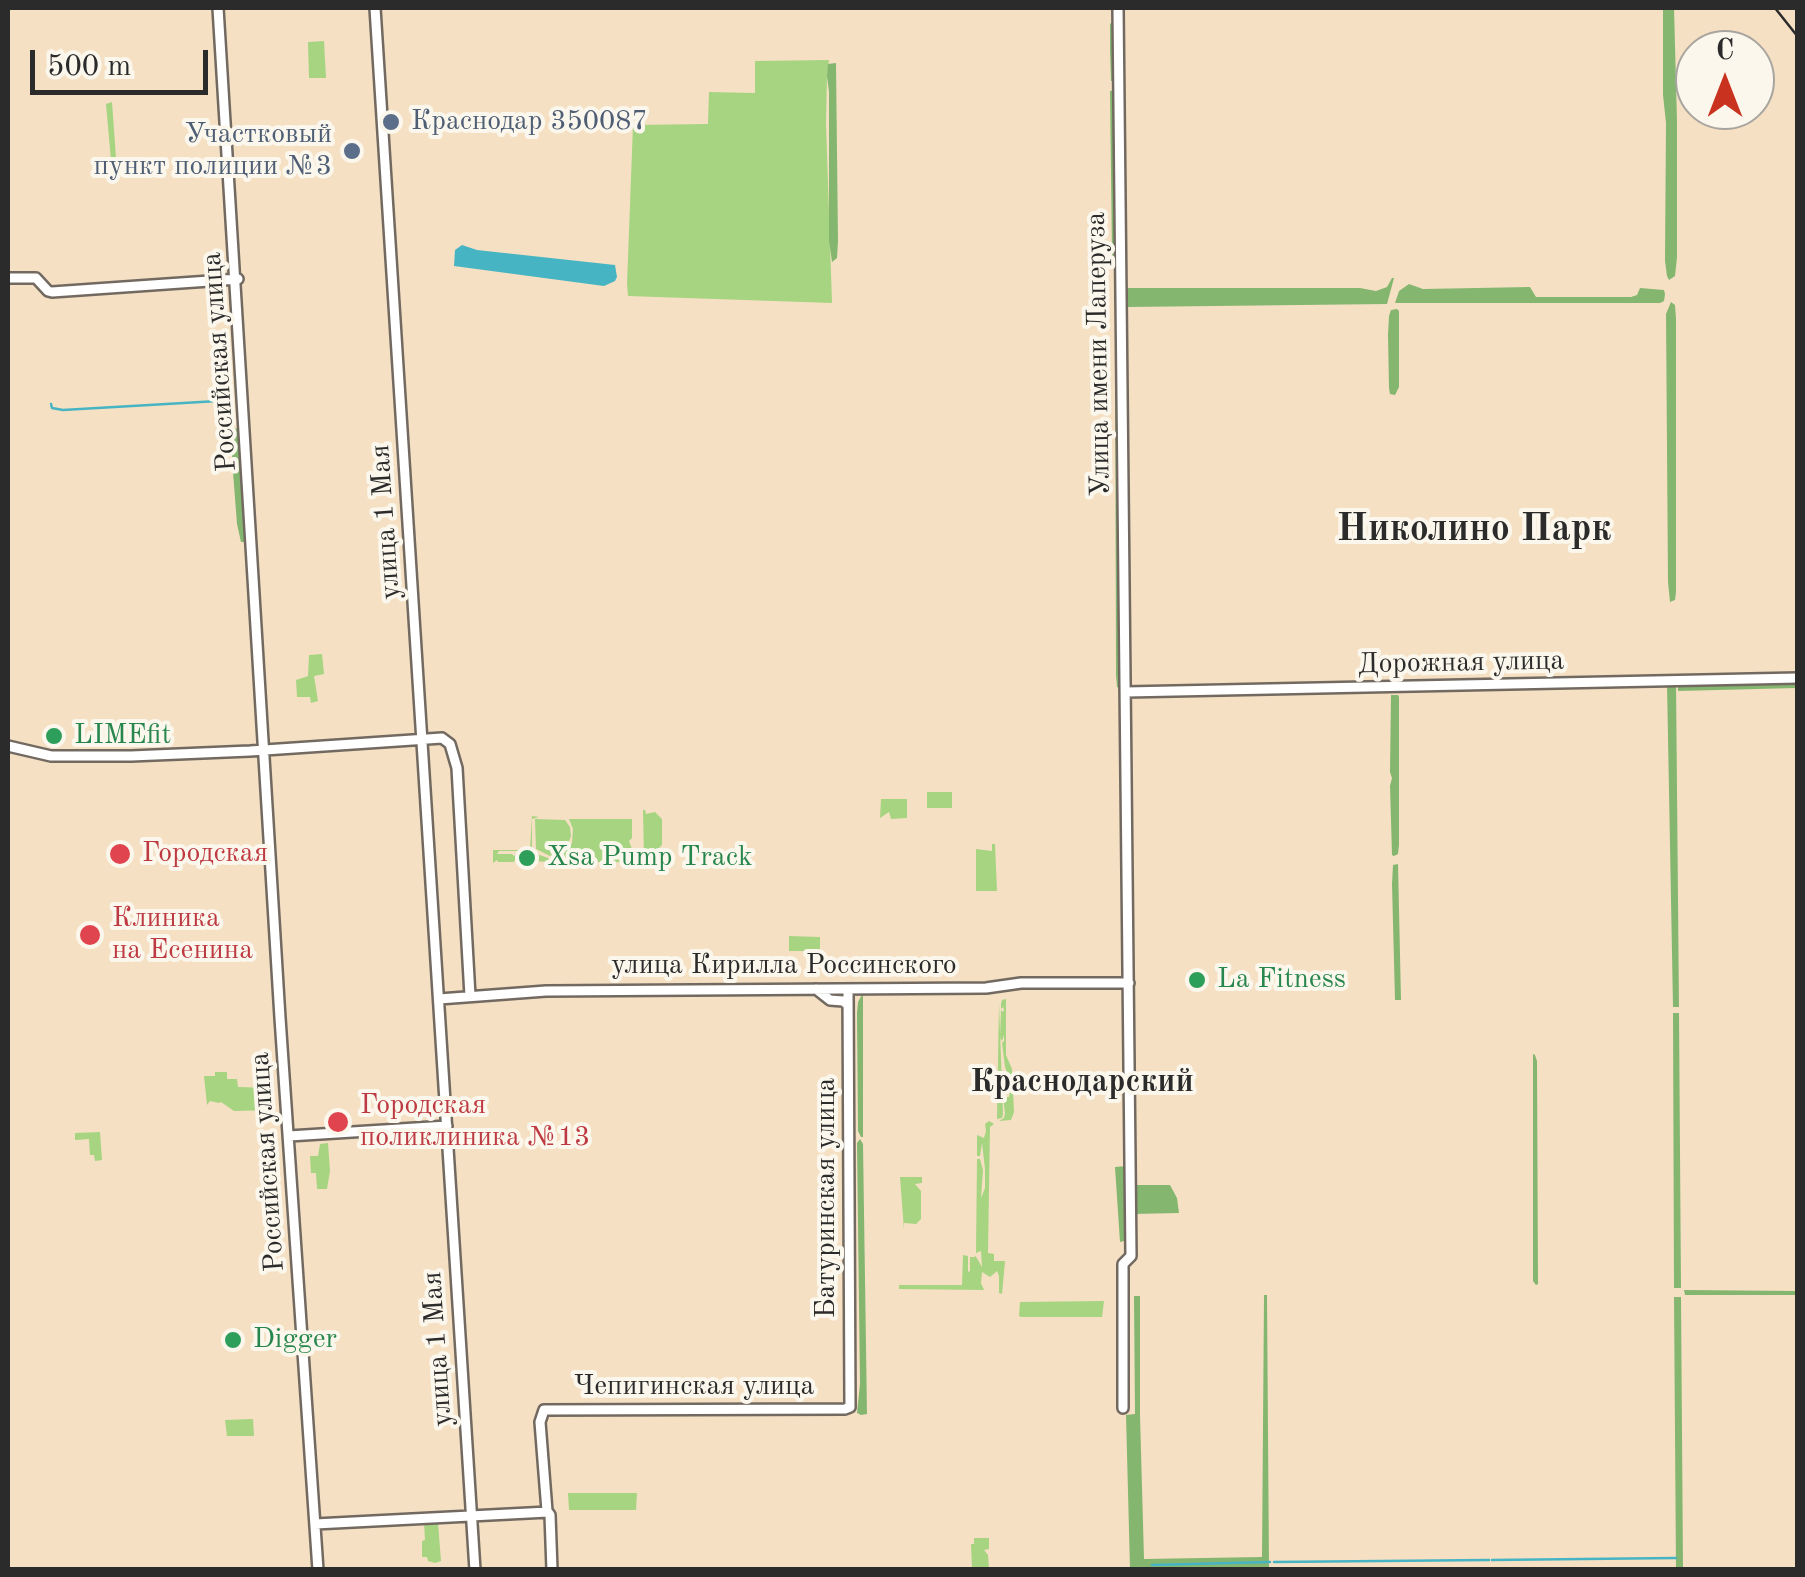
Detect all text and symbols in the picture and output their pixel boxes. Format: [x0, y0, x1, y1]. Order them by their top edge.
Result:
scale bar [35, 30, 212, 92]
north arrow [1675, 30, 1775, 130]
text: С [1716, 38, 1734, 66]
text: 500 m [47, 52, 131, 82]
place label: Краснодар 350087 [411, 105, 648, 139]
marker: Краснодар 350087 [380, 111, 402, 133]
place label: Участковый пункт полиции №3 [93, 118, 332, 184]
marker: Участковый пункт полиции №3 [341, 140, 363, 162]
street label: Улица имени Лаперуза [1080, 211, 1118, 497]
street label: Российская улица [196, 251, 244, 473]
street label: улица 1 Мая [364, 443, 408, 601]
district label: Николино Парк [1337, 507, 1611, 553]
street label: Дорожная улица [1358, 644, 1564, 682]
place label: LIMEfit [74, 719, 171, 753]
marker: LIMEfit [43, 725, 65, 747]
place label: Городская [142, 837, 268, 871]
marker: Городская [107, 841, 133, 867]
place label: Xsa Pump Track [547, 841, 752, 875]
marker: Xsa Pump Track [516, 847, 538, 869]
place label: Клиника на Есенина [112, 902, 253, 968]
marker: Клиника на Есенина [77, 922, 103, 948]
street label: улица Кирилла Россинского [611, 949, 957, 983]
place label: La Fitness [1217, 963, 1346, 997]
marker: La Fitness [1186, 969, 1208, 991]
street label: Российская улица [244, 1051, 292, 1273]
district label: Краснодарский [970, 1064, 1194, 1102]
street label: Батуринская улица [810, 1078, 844, 1318]
place label: Городская поликлиника №13 [360, 1089, 590, 1155]
marker: Городская поликлиника №13 [325, 1109, 351, 1135]
street label: улица 1 Мая [416, 1270, 460, 1428]
place label: Digger [253, 1323, 337, 1357]
marker: Digger [222, 1329, 244, 1351]
street label: Чепигинская улица [574, 1370, 814, 1404]

